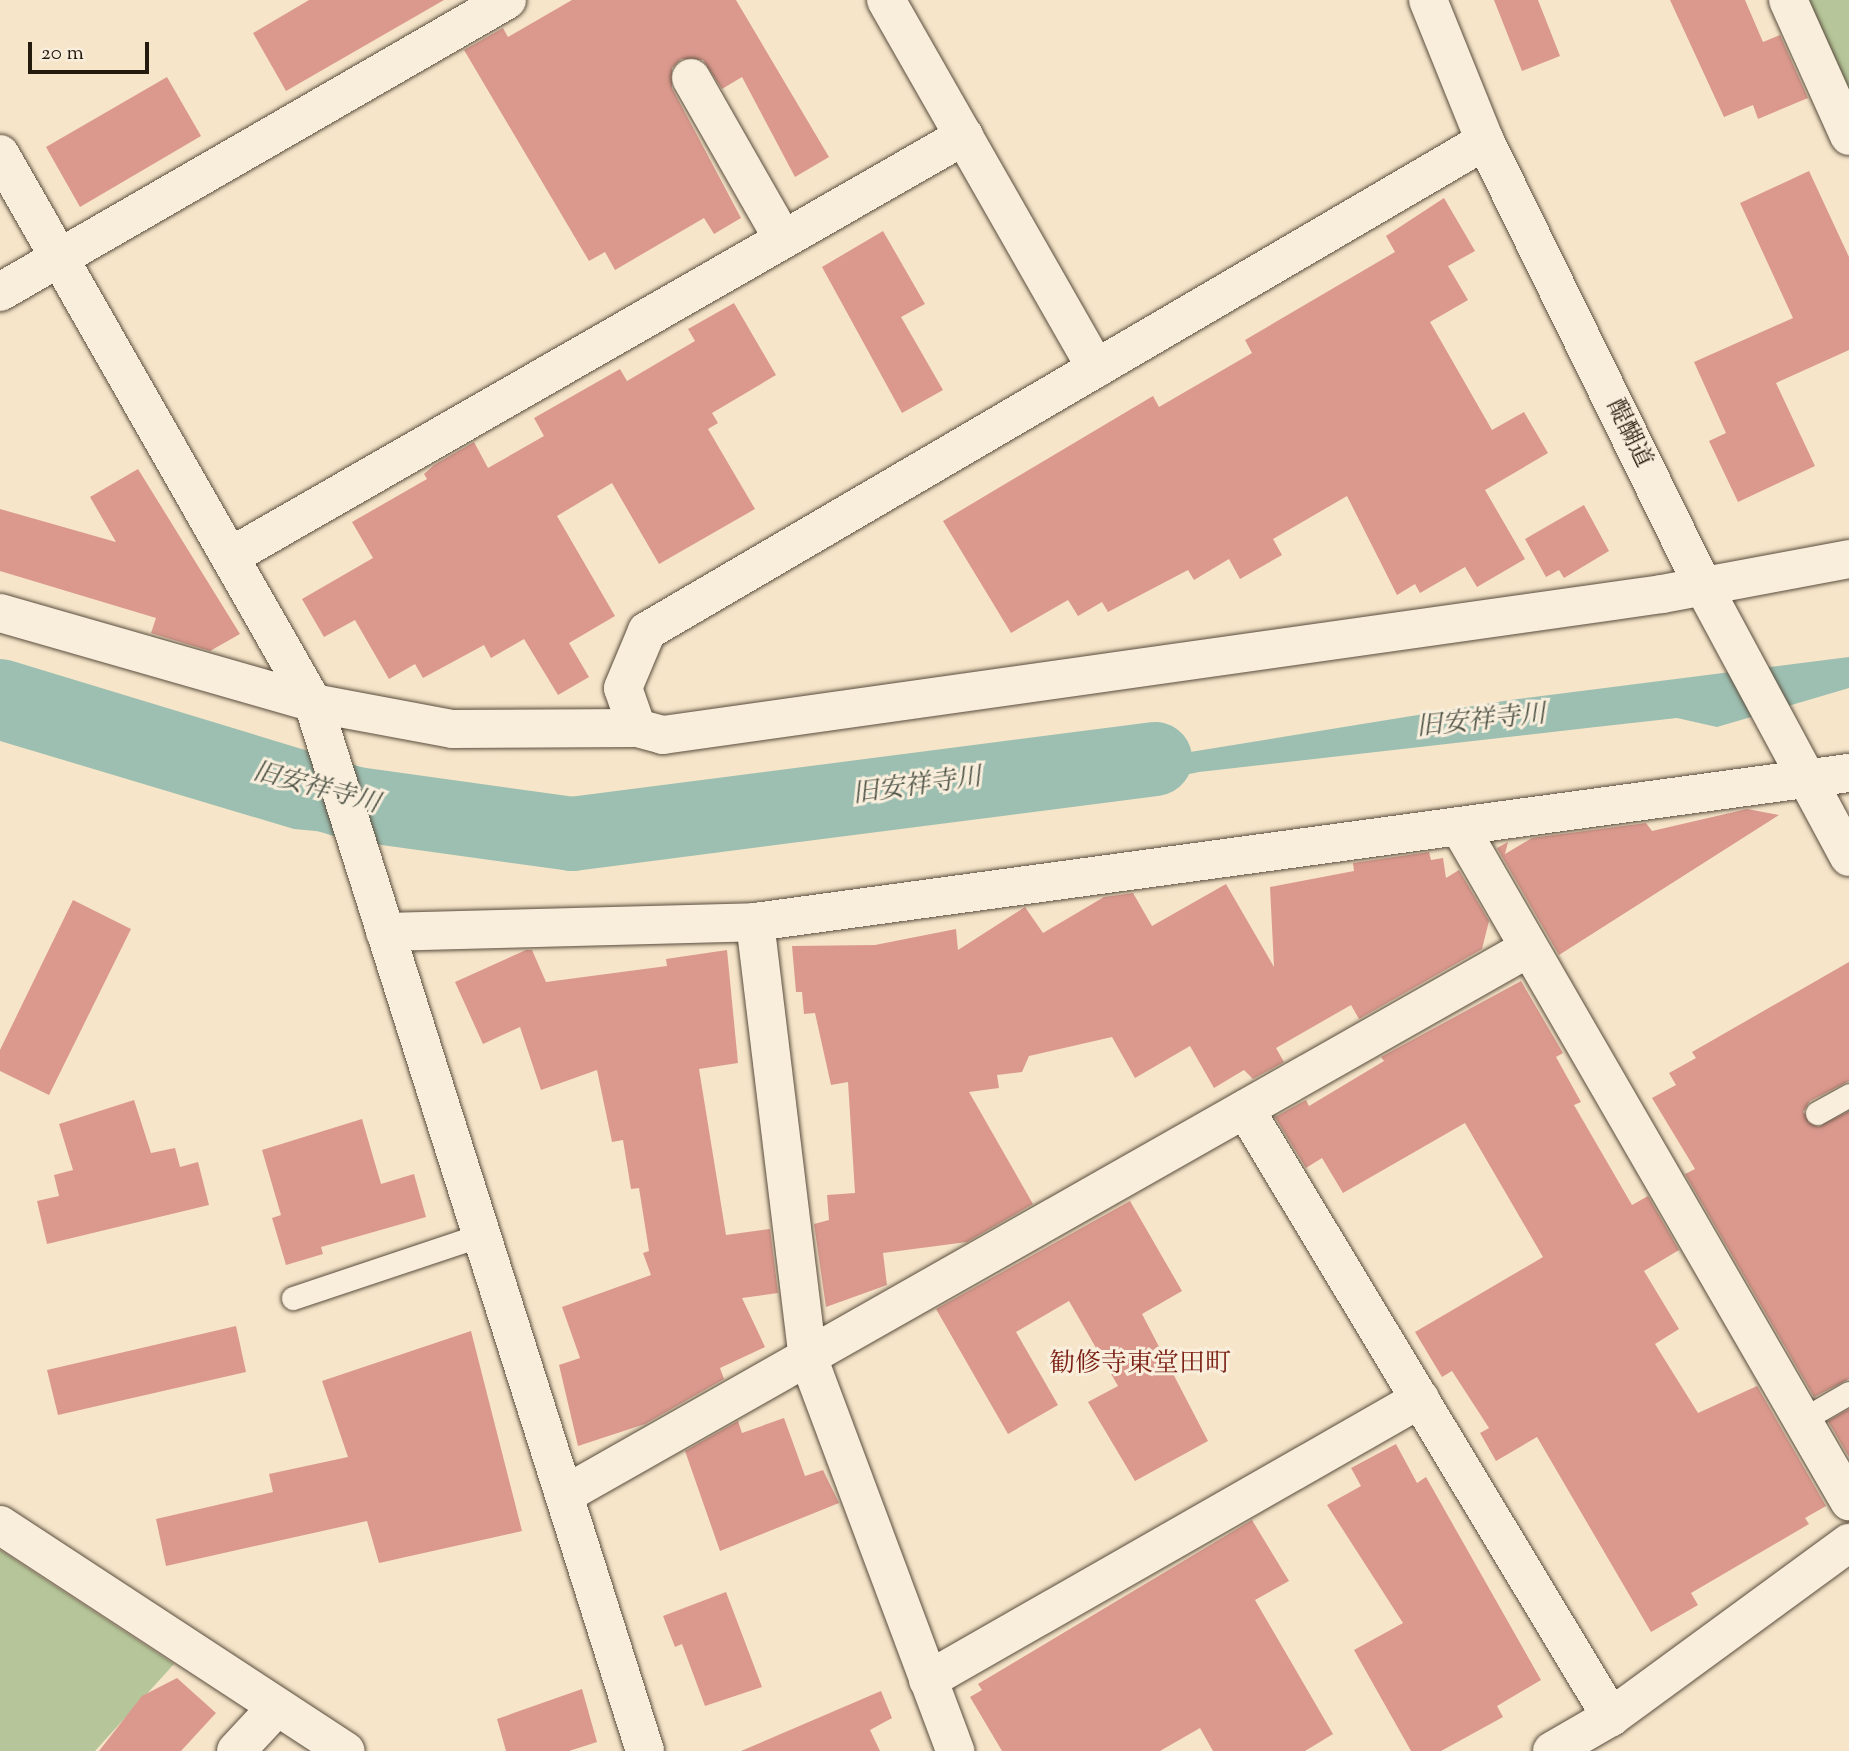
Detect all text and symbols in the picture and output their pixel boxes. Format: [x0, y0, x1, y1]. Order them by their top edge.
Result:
scale bar [32, 28, 152, 72]
text: 20 m [41, 39, 84, 69]
street label: 醍醐道 [1599, 395, 1657, 473]
water label: 旧安祥寺川 [1415, 700, 1547, 744]
water label: 旧安祥寺川 [249, 757, 383, 821]
water label: 旧安祥寺川 [850, 763, 984, 811]
district label: 勧修寺東堂田町 [1049, 1349, 1231, 1381]

